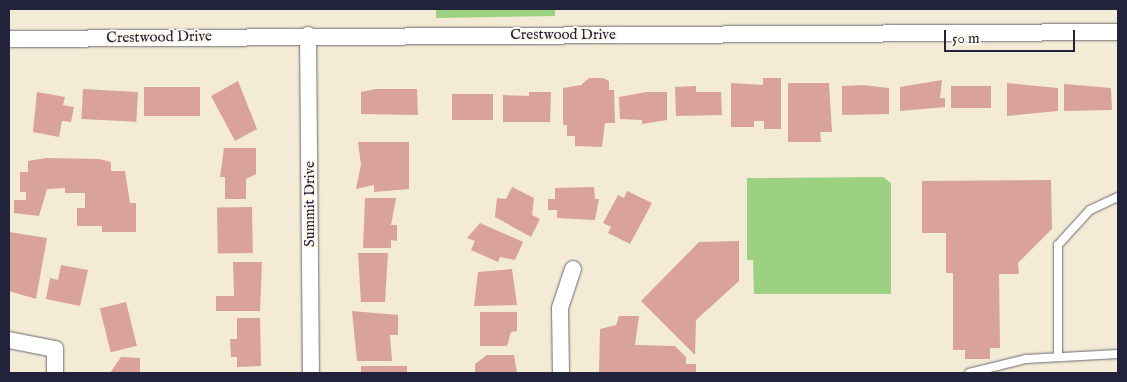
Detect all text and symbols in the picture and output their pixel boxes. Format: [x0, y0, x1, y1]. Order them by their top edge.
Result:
scale bar [947, 20, 1078, 52]
street label: Crestwood Drive [510, 26, 616, 44]
street label: Crestwood Drive [106, 27, 212, 47]
text: 50 m [952, 29, 980, 48]
street label: Summit Drive [301, 161, 319, 247]

